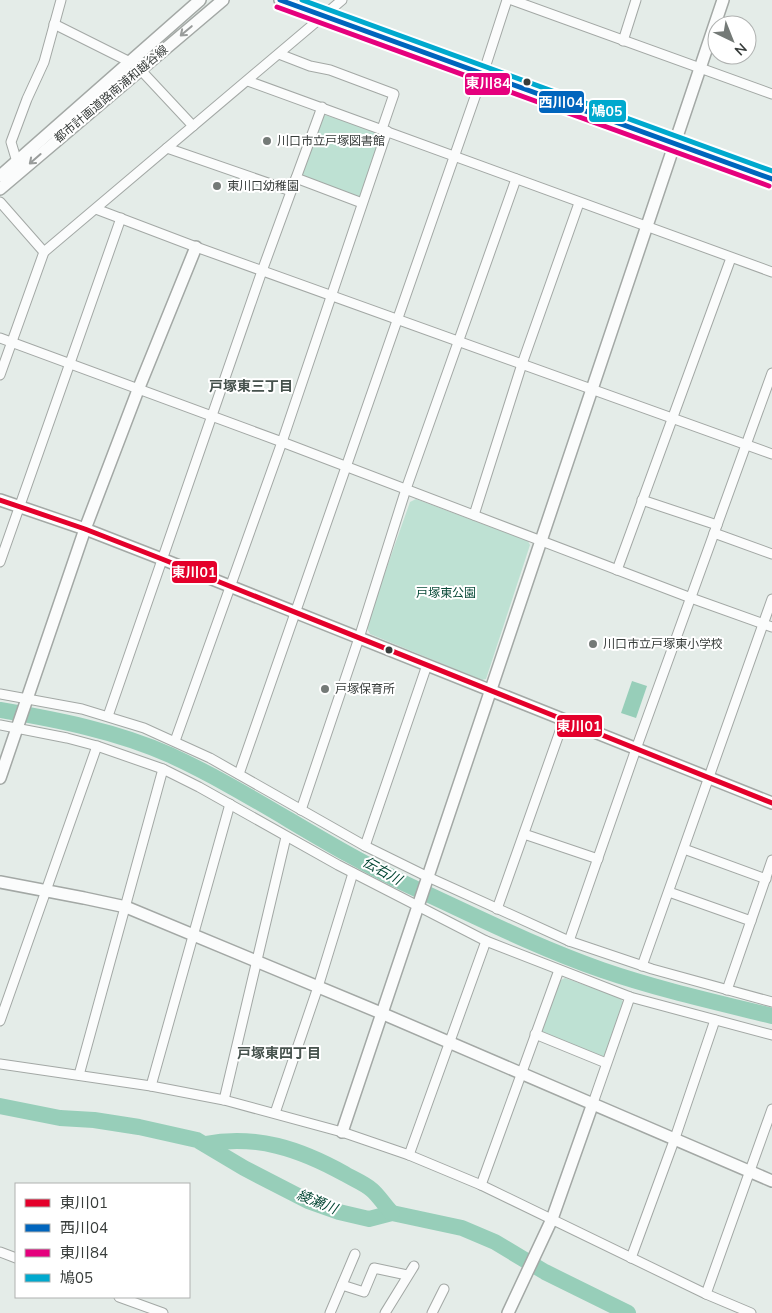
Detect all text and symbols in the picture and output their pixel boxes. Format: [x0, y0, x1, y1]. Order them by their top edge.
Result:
north arrow [707, 15, 757, 65]
one-way arrow [179, 26, 192, 37]
text: N [730, 39, 751, 60]
street label: 都市計画道路南浦和越谷線 [51, 42, 171, 146]
line badge: 東川84 [464, 72, 511, 96]
text: 東川84 [466, 74, 511, 93]
unlabelled marker [522, 77, 532, 87]
line badge: 西川04 [538, 90, 585, 114]
text: 西川04 [539, 93, 584, 112]
line badge: 鳩05 [588, 99, 627, 123]
text: 鳩05 [592, 102, 622, 121]
place label: 川口市立戸塚図書館 [277, 133, 385, 149]
marker: 川口市立戸塚図書館 [261, 135, 273, 147]
one-way arrow [29, 153, 42, 164]
place label: 東川口幼稚園 [227, 178, 299, 194]
marker: 東川口幼稚園 [211, 180, 223, 192]
district label: 戸塚東三丁目 [209, 377, 293, 396]
line badge: 東川01 [171, 560, 218, 584]
text: 東川01 [172, 563, 216, 582]
park label: 戸塚東公園 [416, 585, 476, 601]
place label: 川口市立戸塚東小学校 [603, 636, 723, 652]
marker: 川口市立戸塚東小学校 [587, 638, 599, 650]
unlabelled marker [384, 645, 394, 655]
place label: 戸塚保育所 [335, 681, 395, 697]
marker: 戸塚保育所 [319, 683, 331, 695]
line badge: 東川01 [556, 714, 603, 738]
text: 東川01 [557, 717, 601, 736]
water label: 伝右川 [359, 853, 407, 890]
district label: 戸塚東四丁目 [237, 1044, 321, 1063]
legend [15, 1183, 190, 1298]
water label: 綾瀬川 [294, 1185, 342, 1219]
text: 東川01 [60, 1193, 108, 1213]
text: 西川04 [60, 1218, 108, 1238]
text: 東川84 [60, 1243, 108, 1263]
text: 鳩05 [60, 1268, 93, 1288]

